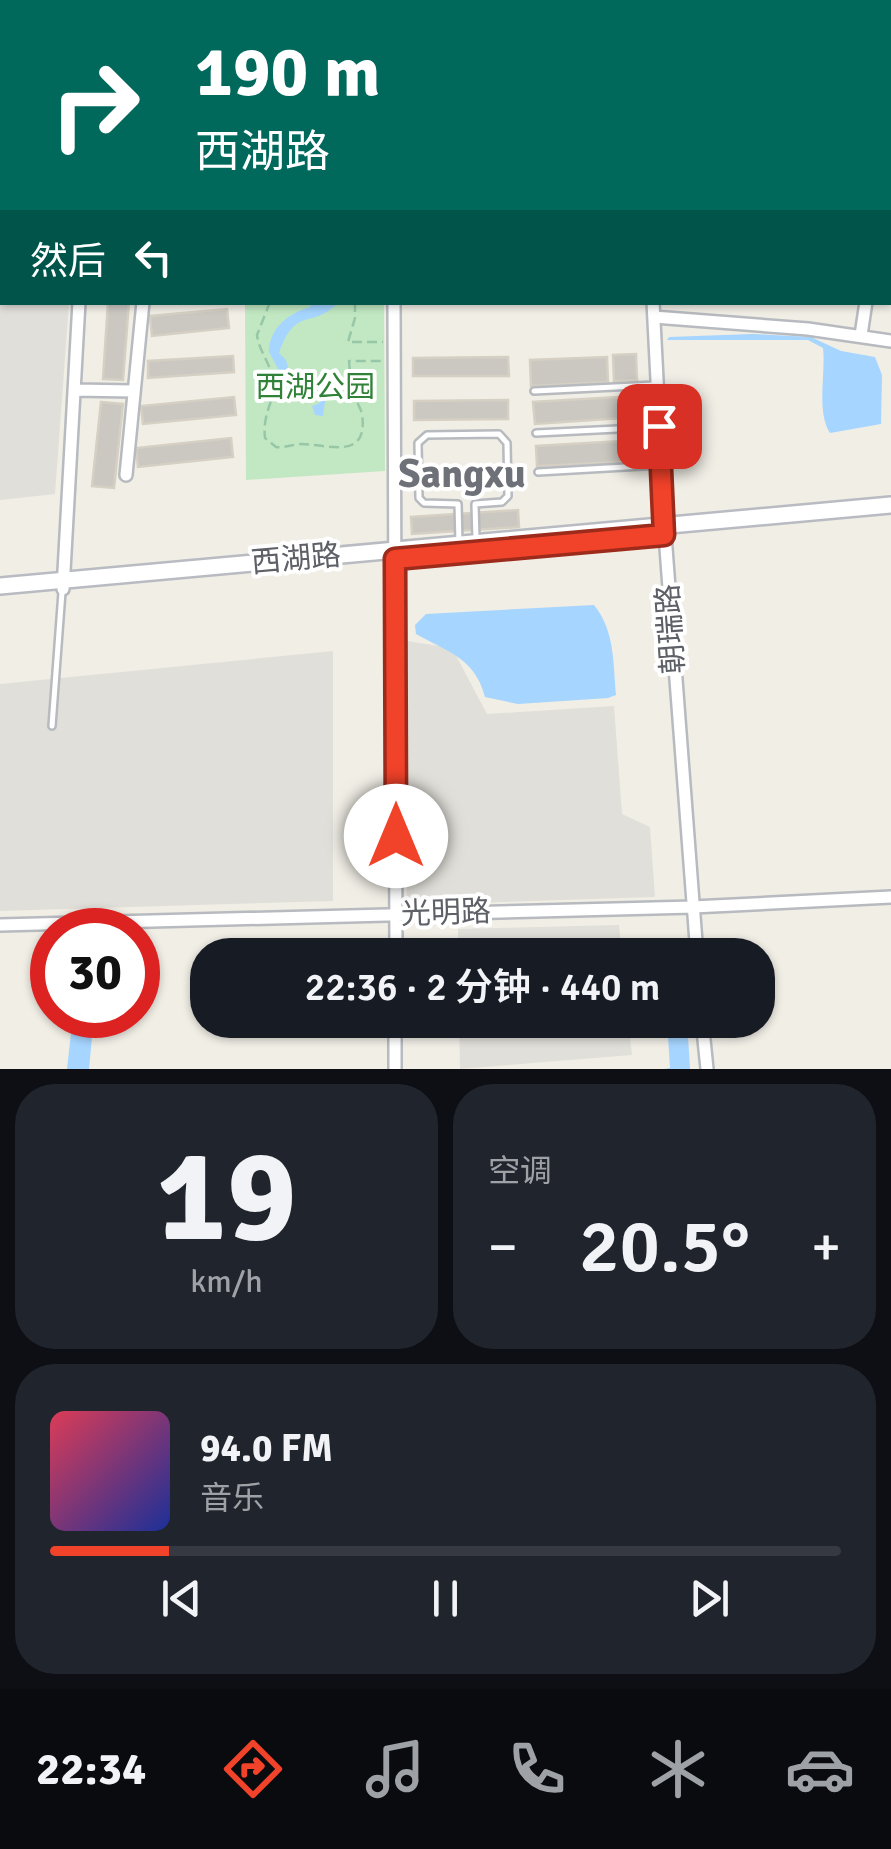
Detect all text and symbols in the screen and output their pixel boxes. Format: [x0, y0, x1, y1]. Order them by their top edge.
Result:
text: 190 m [195, 29, 380, 115]
icon: right [30, 40, 160, 170]
text: 西湖路 [195, 125, 330, 180]
icon: left [126, 230, 181, 285]
text: 然后 [30, 238, 106, 285]
park label: 西湖公园 [255, 369, 375, 406]
pin [617, 384, 702, 469]
icon: arrive [632, 399, 687, 454]
district label: Sangxu [398, 449, 526, 499]
street label: 西湖路 [250, 537, 342, 581]
street label: 朝瑞路 [649, 583, 693, 675]
position arrow [344, 784, 448, 888]
street label: 光明路 [400, 893, 492, 933]
speed limit sign: 30 [30, 908, 160, 1038]
text: 22:36 · 2 分钟 · 440 m [305, 964, 660, 1011]
text: 19 [156, 1117, 297, 1277]
text: 空调 [488, 1152, 552, 1191]
text: 20.5° [579, 1200, 750, 1293]
text: − [488, 1213, 518, 1281]
text: + [811, 1213, 841, 1281]
text: km/h [190, 1262, 263, 1301]
text: 94.0 FM [200, 1425, 333, 1472]
text: 音乐 [200, 1479, 264, 1518]
icon: previous [154, 1571, 209, 1626]
icon: pause [418, 1571, 473, 1626]
icon: next [682, 1571, 737, 1626]
icon: directions [218, 1734, 288, 1804]
icon: music [360, 1734, 430, 1804]
icon: phone [502, 1734, 572, 1804]
icon: climate [643, 1734, 713, 1804]
icon: car [785, 1734, 855, 1804]
text: 22:34 [36, 1742, 146, 1797]

